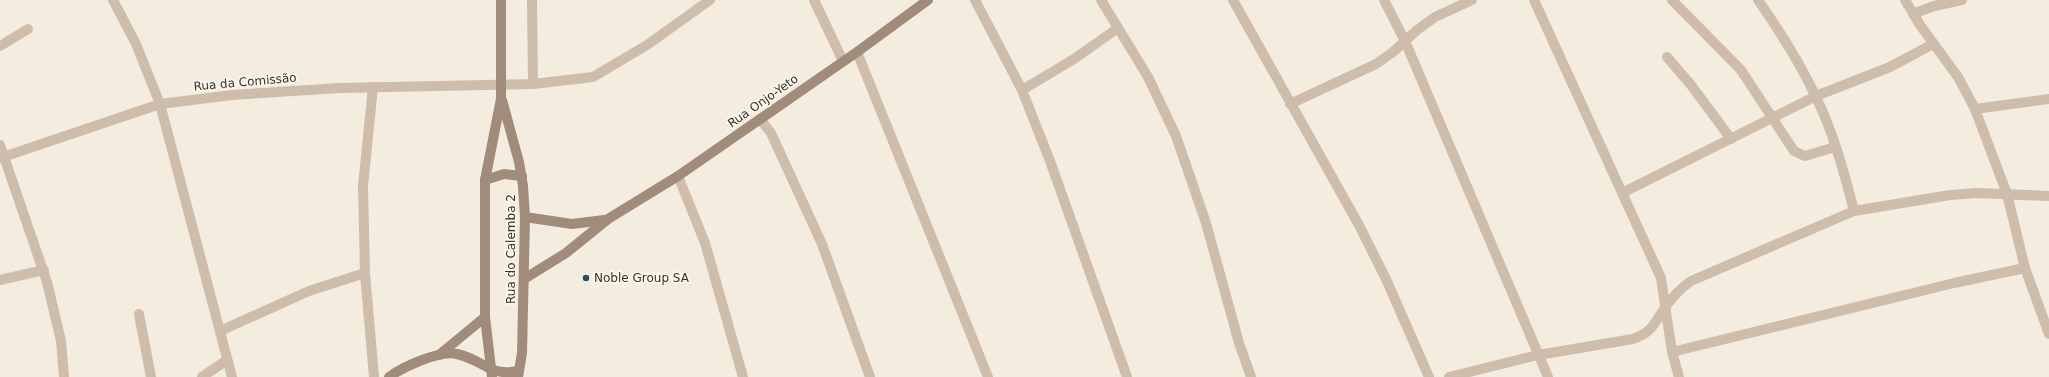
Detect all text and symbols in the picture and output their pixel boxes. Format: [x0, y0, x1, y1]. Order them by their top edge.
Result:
street label: Rua da Comissão [193, 71, 297, 93]
street label: Rua Onjo-Yeto [725, 72, 801, 130]
street label: Rua do Calemba 2 [504, 194, 518, 304]
place label: Noble Group SA [594, 271, 690, 285]
marker: Noble Group SA [581, 273, 591, 283]

